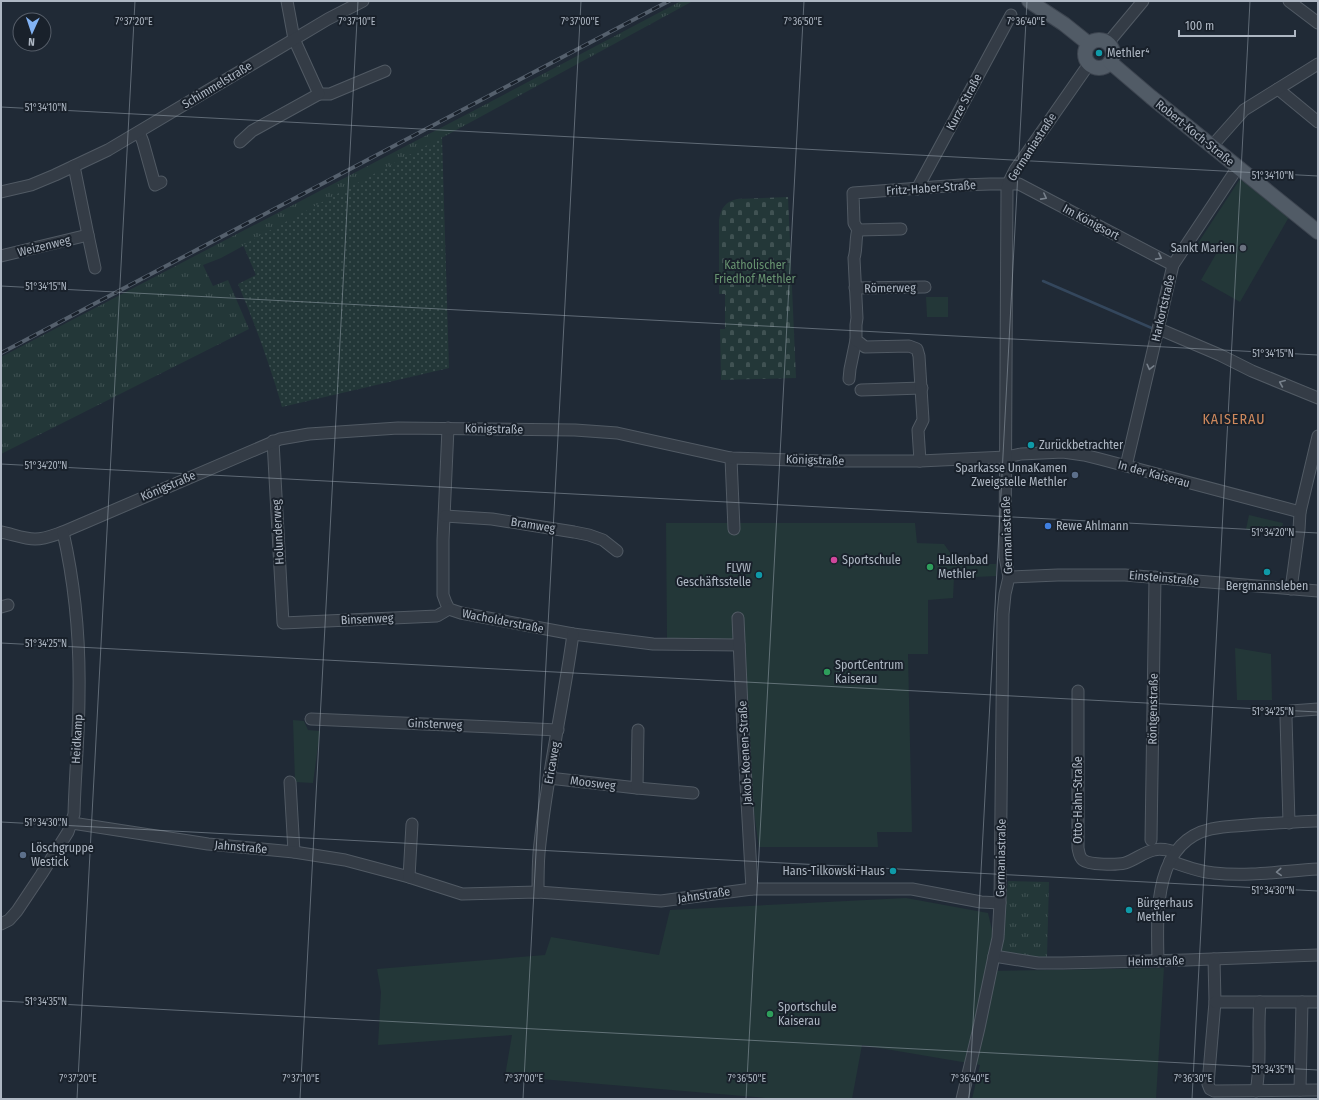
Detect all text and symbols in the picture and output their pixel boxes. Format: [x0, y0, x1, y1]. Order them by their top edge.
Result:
north arrow [12, 12, 52, 52]
scale bar [1179, 12, 1295, 38]
text: 7°37'20"E [115, 16, 153, 28]
text: 7°37'10"E [339, 16, 376, 28]
text: 7°37'00"E [561, 16, 599, 28]
text: 7°36'50"E [784, 16, 822, 28]
text: 7°36'40"E [1007, 16, 1045, 28]
text: 100 m [1185, 19, 1214, 33]
text: N [28, 35, 35, 48]
place label: Methler⁴ [1107, 46, 1150, 60]
marker: Methler⁴ [1094, 48, 1104, 58]
street label: Schimmelstraße [179, 59, 255, 111]
street label: Kurze Straße [943, 71, 985, 133]
street label: Robert-Koch-Straße [1153, 97, 1237, 169]
text: 51°34'10"N [25, 102, 67, 114]
street label: Germaniastraße [1005, 110, 1059, 184]
text: 51°34'10"N [1252, 170, 1294, 182]
street label: Fritz-Haber-Straße [886, 178, 976, 198]
one-way arrow [1040, 192, 1047, 199]
street label: Im Königsort [1060, 201, 1122, 243]
street label: Weizenweg [16, 233, 72, 259]
place label: Sankt Marien [1171, 241, 1235, 255]
marker: Sankt Marien [1238, 243, 1248, 253]
one-way arrow [1155, 253, 1162, 260]
park label: Katholischer Friedhof Methler [714, 258, 797, 286]
street label: Harkortstraße [1148, 273, 1178, 343]
text: 51°34'15"N [25, 281, 67, 293]
street label: Römerweg [864, 281, 916, 295]
text: 51°34'15"N [1252, 348, 1294, 360]
one-way arrow [1146, 364, 1154, 370]
one-way arrow [1279, 380, 1286, 388]
district label: KAISERAU [1202, 411, 1266, 428]
street label: Königstraße [465, 421, 523, 437]
place label: Zurückbetrachter [1039, 438, 1124, 452]
marker: Zurückbetrachter [1026, 440, 1036, 450]
street label: Königstraße [786, 452, 845, 468]
street label: In der Kaiserau [1117, 458, 1191, 490]
text: 51°34'20"N [25, 460, 67, 472]
place label: Sparkasse UnnaKamen Zweigstelle Methler [955, 461, 1068, 489]
street label: Königstraße [138, 468, 198, 504]
marker: Sparkasse UnnaKamen Zweigstelle Methler [1070, 470, 1080, 480]
street label: Germaniastraße [999, 496, 1015, 574]
street label: Holunderweg [269, 499, 287, 565]
street label: Bramweg [510, 515, 557, 535]
place label: Rewe Ahlmann [1056, 519, 1128, 533]
marker: Rewe Ahlmann [1043, 521, 1053, 531]
text: 51°34'20"N [1252, 527, 1294, 539]
place label: Sportschule [842, 553, 901, 567]
place label: Hallenbad Methler [938, 553, 988, 581]
marker: Sportschule [829, 555, 839, 565]
place label: FLVW Geschäftsstelle [676, 561, 751, 589]
marker: Hallenbad Methler [925, 562, 935, 572]
marker: Bergmannsleben [1262, 567, 1272, 577]
street label: Einsteinstraße [1128, 568, 1200, 588]
marker: FLVW Geschäftsstelle [754, 570, 764, 580]
place label: Bergmannsleben [1226, 579, 1308, 593]
street label: Wacholderstraße [461, 606, 545, 636]
street label: Binsenweg [340, 611, 394, 627]
text: 51°34'25"N [25, 638, 67, 650]
place label: SportCentrum Kaiserau [835, 658, 904, 686]
marker: SportCentrum Kaiserau [822, 667, 832, 677]
street label: Röntgenstraße [1145, 673, 1161, 745]
street label: Jakob-Koenen-Straße [735, 700, 755, 806]
text: 51°34'25"N [1252, 706, 1294, 718]
street label: Heidkamp [69, 714, 85, 764]
street label: Ginsterweg [407, 716, 463, 732]
street label: Ericaweg [541, 740, 563, 785]
street label: Otto-Hahn-Straße [1071, 756, 1085, 844]
street label: Moosweg [570, 773, 617, 793]
text: 51°34'30"N [25, 817, 67, 829]
street label: Germaniastraße [993, 819, 1009, 897]
street label: Jahnstraße [214, 838, 268, 856]
place label: Löschgruppe Westick [31, 841, 94, 869]
marker: Löschgruppe Westick [18, 850, 28, 860]
place label: Hans-Tilkowski-Haus [783, 864, 885, 878]
marker: Hans-Tilkowski-Haus [888, 866, 898, 876]
one-way arrow [1276, 867, 1282, 876]
street label: Jahnstraße [677, 884, 731, 906]
text: 51°34'30"N [1252, 885, 1294, 897]
place label: Bürgerhaus Methler [1137, 896, 1193, 924]
marker: Bürgerhaus Methler [1124, 905, 1134, 915]
street label: Heimstraße [1128, 954, 1184, 968]
text: 51°34'35"N [25, 996, 67, 1008]
place label: Sportschule Kaiserau [778, 1000, 837, 1028]
marker: Sportschule Kaiserau [765, 1009, 775, 1019]
text: 51°34'35"N [1252, 1064, 1294, 1076]
text: 7°37'20"E [59, 1073, 97, 1085]
text: 7°37'10"E [283, 1073, 320, 1085]
text: 7°37'00"E [505, 1073, 543, 1085]
text: 7°36'50"E [728, 1073, 766, 1085]
text: 7°36'40"E [951, 1073, 989, 1085]
text: 7°36'30"E [1174, 1073, 1212, 1085]

